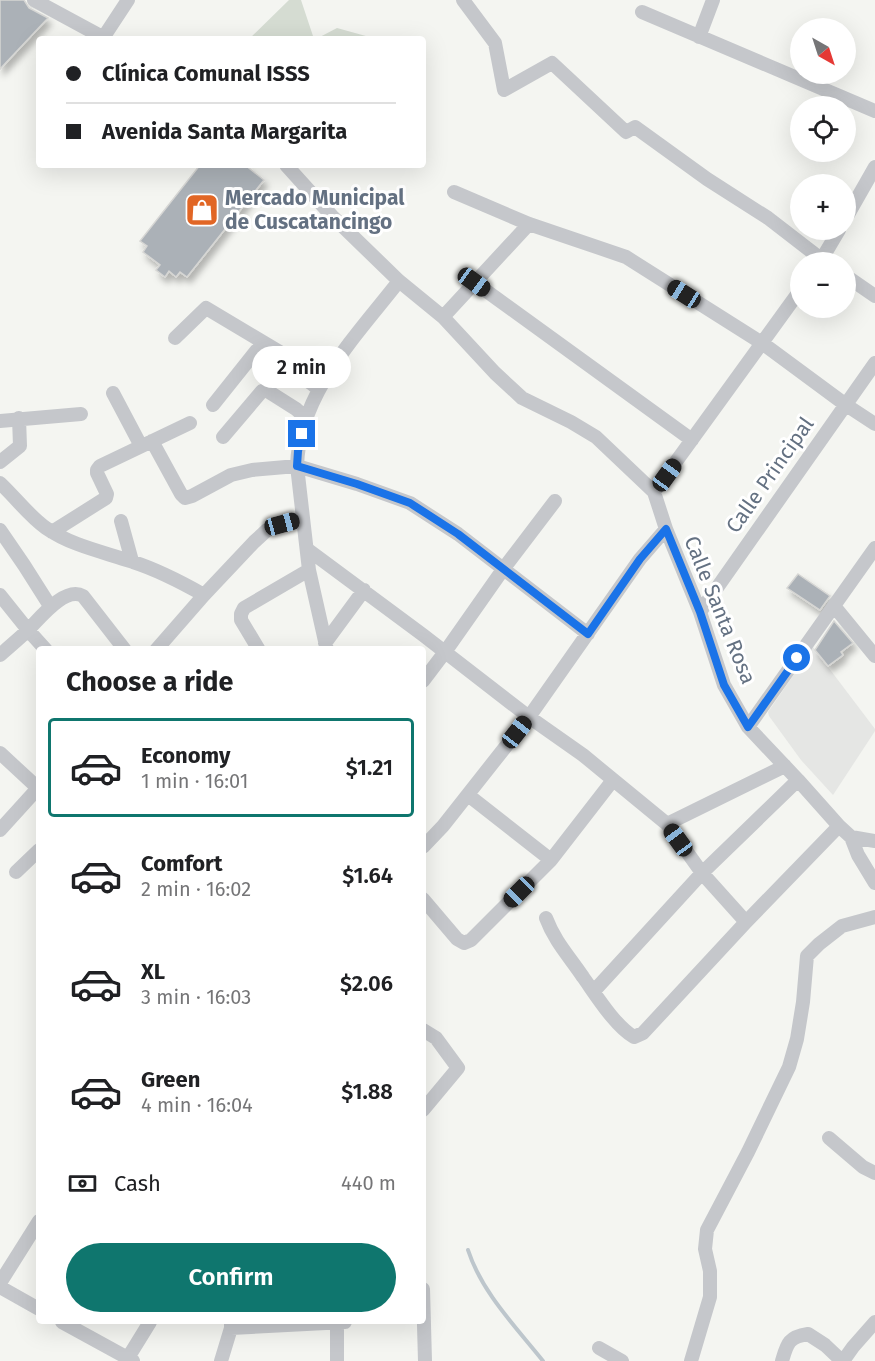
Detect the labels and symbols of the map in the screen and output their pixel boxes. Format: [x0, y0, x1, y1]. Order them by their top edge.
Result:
north arrow [790, 18, 856, 84]
place label: Mercado Municipal de Cuscatancingo [225, 185, 405, 235]
shop icon: Mercado Municipal de Cuscatancingo [184, 192, 220, 228]
car [454, 264, 494, 300]
car [664, 277, 704, 311]
callout: 2 min [252, 347, 352, 389]
street label: Calle Principal [720, 412, 820, 538]
route end [288, 420, 315, 447]
car [649, 455, 685, 495]
car [262, 511, 302, 537]
street label: Calle Santa Rosa [678, 532, 762, 688]
route start [783, 644, 810, 671]
car [499, 712, 535, 752]
car [660, 820, 696, 860]
car [500, 873, 538, 911]

